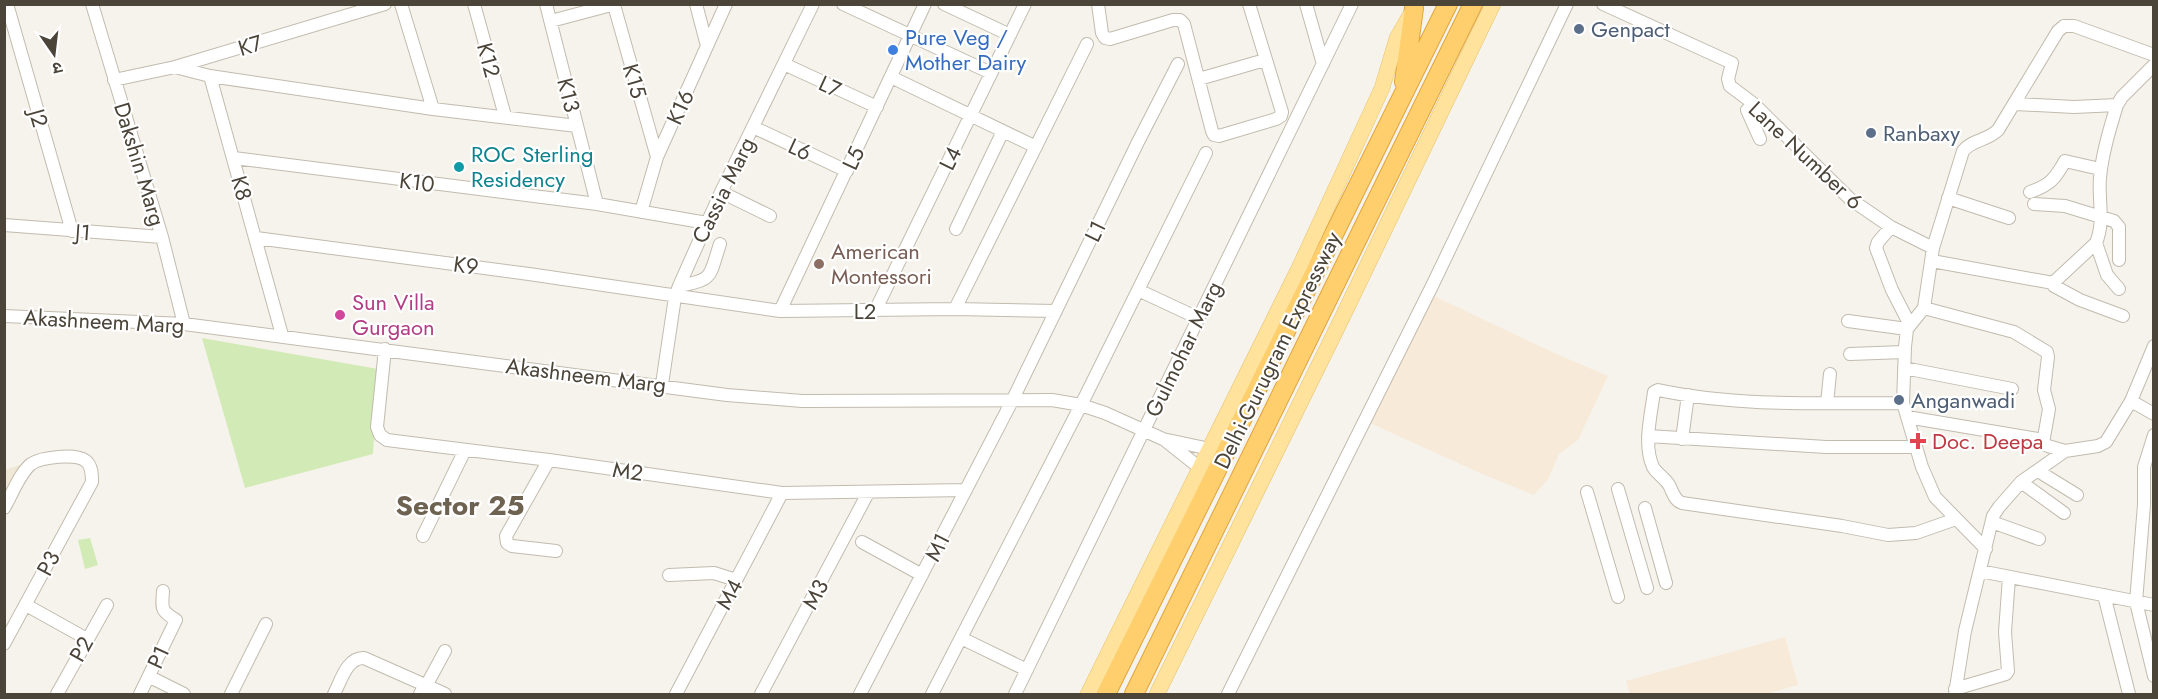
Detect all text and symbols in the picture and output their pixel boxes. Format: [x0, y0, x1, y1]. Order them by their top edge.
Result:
place label: Genpact [1591, 13, 1671, 45]
place label: Pure Veg / Mother Dairy [905, 21, 1027, 78]
marker: Genpact [1572, 22, 1586, 36]
north arrow [24, 24, 84, 84]
street label: K7 [234, 26, 267, 64]
street label: K12 [469, 39, 509, 81]
marker: Pure Veg / Mother Dairy [886, 43, 900, 57]
text: उ [50, 56, 65, 81]
street label: K15 [615, 60, 655, 102]
street label: L7 [814, 67, 847, 105]
street label: K13 [549, 74, 589, 116]
street label: K16 [658, 84, 702, 130]
street label: Lane Number 6 [1742, 93, 1870, 217]
street label: Dakshin Marg [106, 98, 174, 230]
street label: J2 [20, 102, 57, 131]
place label: Ranbaxy [1883, 117, 1960, 149]
marker: Ranbaxy [1864, 126, 1878, 140]
street label: L6 [783, 130, 817, 168]
street label: Cassia Marg [684, 132, 762, 248]
place label: ROC Sterling Residency [471, 138, 593, 195]
street label: L5 [834, 141, 872, 175]
street label: L4 [931, 141, 969, 175]
marker: ROC Sterling Residency [452, 160, 466, 174]
street label: K10 [397, 164, 437, 200]
street label: K8 [223, 172, 261, 204]
street label: J1 [71, 215, 92, 248]
street label: L1 [1076, 215, 1114, 247]
street label: Delhi-Gurugram Expressway [1206, 226, 1349, 474]
place label: American Montessori [831, 235, 932, 292]
street label: K9 [451, 247, 481, 283]
marker: American Montessori [812, 257, 826, 271]
street label: Gulmohar Marg [1136, 276, 1230, 422]
place label: Sun Villa Gurgaon [352, 286, 435, 343]
street label: L2 [854, 295, 876, 327]
street label: Akashneem Marg [23, 301, 185, 341]
marker: Sun Villa Gurgaon [333, 308, 347, 322]
street label: Akashneem Marg [504, 349, 668, 401]
place label: Anganwadi [1911, 384, 2015, 416]
marker: Anganwadi [1892, 393, 1906, 407]
place label: Doc. Deepa [1932, 425, 2043, 457]
marker: Doc. Deepa [1909, 432, 1927, 450]
street label: M2 [611, 453, 645, 489]
district label: Sector 25 [395, 485, 525, 526]
street label: M1 [916, 527, 958, 567]
street label: P3 [28, 545, 68, 581]
street label: M4 [708, 573, 750, 615]
street label: M3 [794, 573, 836, 615]
street label: P2 [61, 630, 101, 668]
street label: P1 [139, 640, 177, 674]

